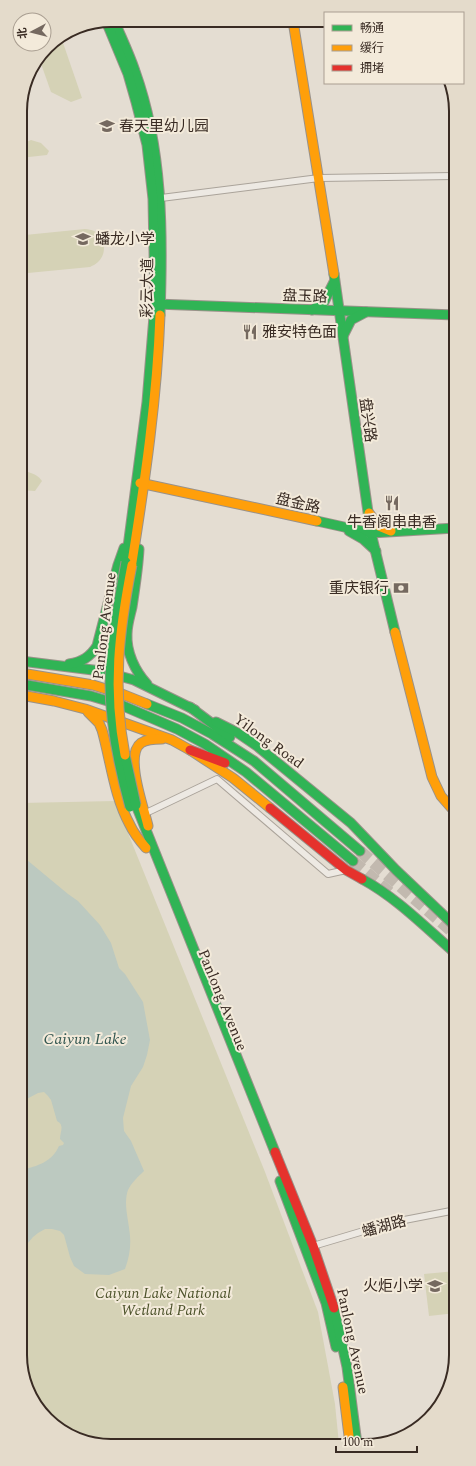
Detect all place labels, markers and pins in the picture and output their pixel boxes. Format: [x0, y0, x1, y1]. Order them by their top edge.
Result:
place label: 春天里幼儿园 [119, 115, 209, 138]
school or university icon: 春天里幼儿园 [98, 117, 116, 135]
place label: 蟠龙小学 [95, 228, 155, 251]
school or university icon: 蟠龙小学 [74, 230, 92, 248]
place label: 雅安特色面 [262, 321, 337, 344]
restaurant icon: 雅安特色面 [241, 323, 259, 341]
restaurant icon: 牛香阁串串香 [383, 494, 401, 512]
place label: 牛香阁串串香 [347, 511, 437, 534]
place label: 重庆银行 [329, 577, 389, 600]
bank icon: 重庆银行 [392, 579, 410, 597]
place label: 火炬小学 [363, 1275, 423, 1298]
school or university icon: 火炬小学 [426, 1277, 444, 1295]

